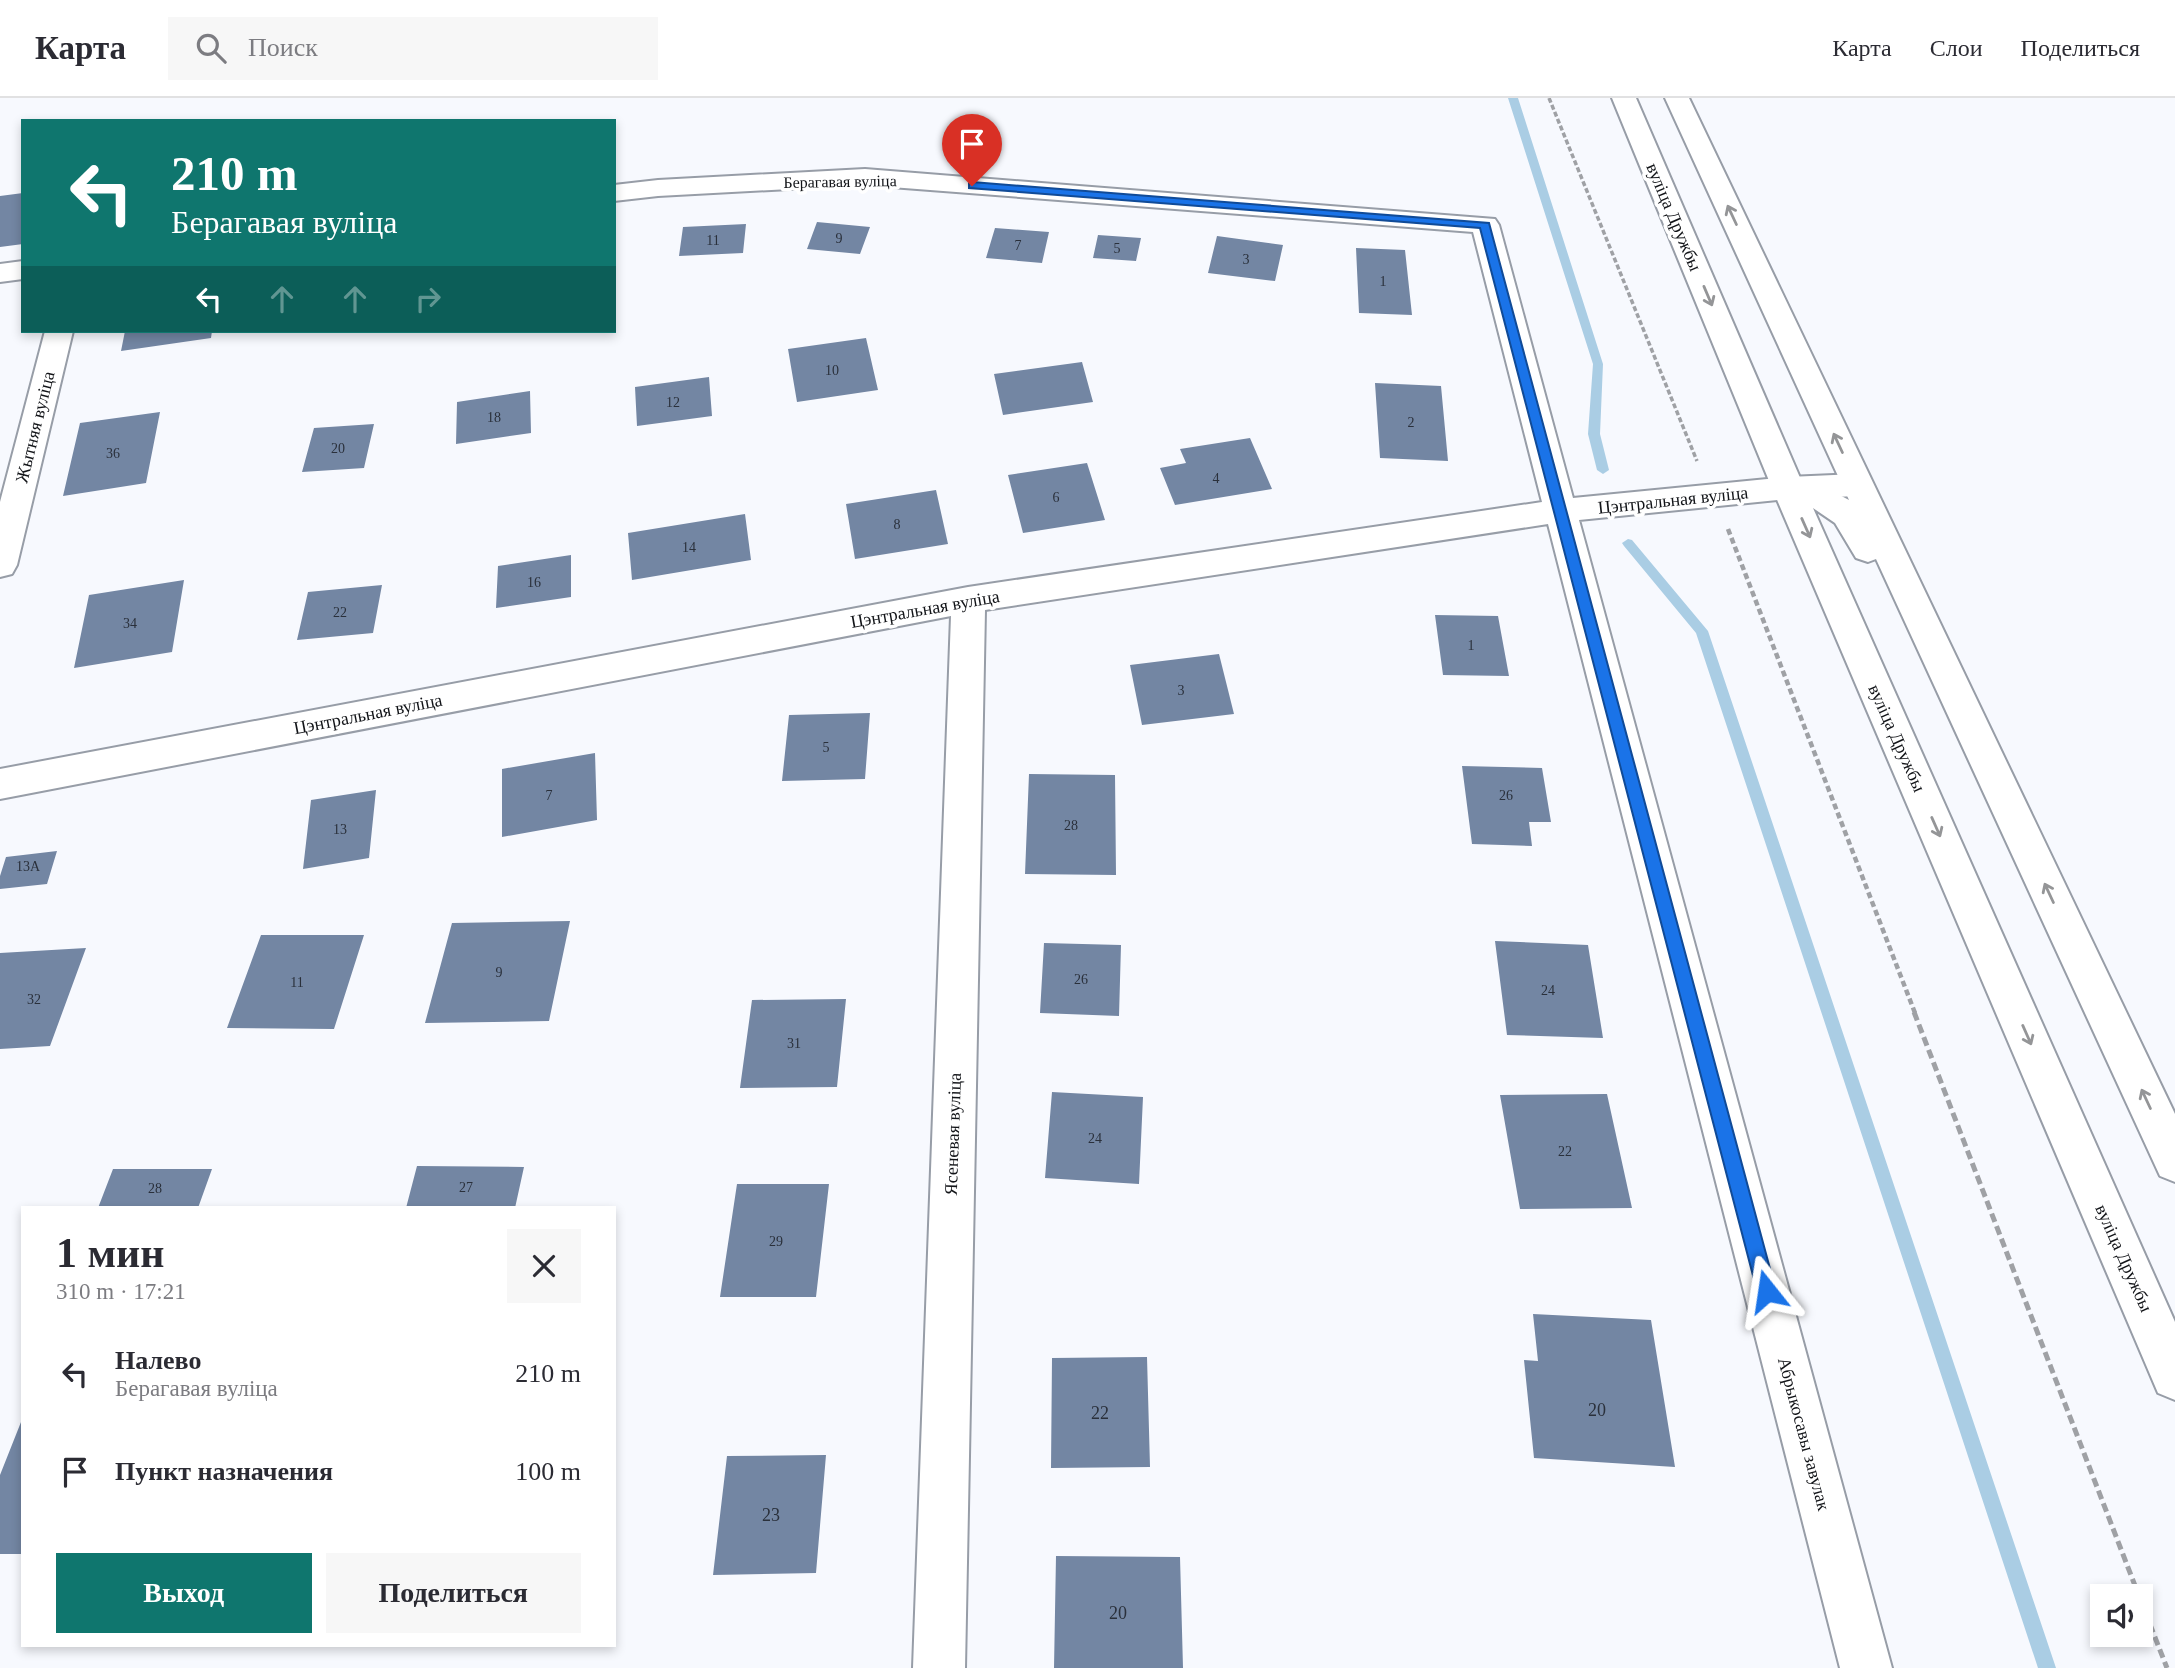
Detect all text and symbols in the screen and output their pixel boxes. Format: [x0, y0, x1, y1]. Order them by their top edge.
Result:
search box [168, 17, 658, 80]
icon: search [192, 29, 230, 67]
text: Карта [35, 30, 126, 66]
text: Поиск [248, 33, 318, 62]
text: Карта [1832, 35, 1892, 61]
text: Слои [1930, 35, 1983, 61]
text: Поделиться [2021, 35, 2140, 61]
pin [942, 114, 1002, 186]
icon: arrive [953, 125, 991, 163]
text: 210 m [171, 146, 298, 201]
icon: left [56, 147, 147, 238]
street label: вуліца Дружбы [1642, 160, 1706, 274]
street label: Берагавая вуліца [783, 172, 897, 192]
text: Берагавая вуліца [171, 204, 398, 240]
one-way arrow [1724, 205, 1738, 226]
house number: 9 [836, 231, 843, 246]
house number: 11 [706, 233, 720, 248]
house number: 7 [1015, 238, 1022, 253]
house number: 5 [1114, 241, 1121, 256]
house number: 3 [1243, 252, 1250, 267]
house number: 1 [1380, 274, 1387, 289]
icon: left [190, 280, 228, 318]
icon: ahead [263, 280, 301, 318]
icon: ahead [336, 280, 374, 318]
icon: right [409, 280, 447, 318]
one-way arrow [1702, 285, 1715, 307]
house number: 10 [825, 363, 839, 378]
street label: Жытняя вуліца [11, 369, 59, 485]
house number: 12 [666, 395, 680, 410]
house number: 18 [487, 410, 501, 425]
house number: 2 [1408, 415, 1415, 430]
one-way arrow [1831, 433, 1844, 454]
house number: 20 [331, 441, 345, 456]
house number: 36 [106, 446, 120, 461]
house number: 4 [1213, 471, 1220, 486]
street label: Цэнтральная вуліца [1597, 482, 1749, 518]
house number: 6 [1053, 490, 1060, 505]
house number: 8 [894, 517, 901, 532]
one-way arrow [1800, 517, 1813, 539]
house number: 14 [682, 540, 696, 555]
house number: 16 [527, 575, 541, 590]
street label: Цэнтральная вуліца [849, 586, 1001, 632]
house number: 22 [333, 605, 347, 620]
house number: 34 [123, 616, 137, 631]
house number: 1 [1468, 638, 1475, 653]
street label: вуліца Дружбы [1864, 681, 1930, 795]
house number: 3 [1178, 683, 1185, 698]
street label: Цэнтральная вуліца [292, 690, 444, 738]
house number: 5 [823, 740, 830, 755]
house number: 7 [546, 788, 553, 803]
house number: 26 [1499, 788, 1513, 803]
one-way arrow [1930, 816, 1943, 837]
house number: 28 [1064, 818, 1078, 833]
house number: 13 [333, 822, 347, 837]
house number: 13А [16, 859, 41, 874]
one-way arrow [2042, 883, 2055, 904]
house number: 9 [496, 965, 503, 980]
house number: 26 [1074, 972, 1088, 987]
house number: 11 [290, 975, 304, 990]
house number: 24 [1541, 983, 1555, 998]
house number: 32 [27, 992, 41, 1007]
one-way arrow [2021, 1024, 2034, 1046]
house number: 31 [787, 1036, 801, 1051]
street label: Ясеневая вуліца [941, 1072, 965, 1196]
one-way arrow [2139, 1089, 2152, 1110]
house number: 24 [1088, 1131, 1102, 1146]
house number: 22 [1558, 1144, 1572, 1159]
house number: 27 [459, 1180, 473, 1195]
house number: 28 [148, 1181, 162, 1196]
street label: вуліца Дружбы [2091, 1201, 2157, 1315]
button: close [507, 1229, 581, 1303]
text: 1 мин [56, 1230, 165, 1276]
house number: 29 [769, 1234, 783, 1249]
position arrow [1730, 1254, 1804, 1328]
text: 310 m · 17:21 [56, 1279, 186, 1304]
text: Налево [115, 1346, 201, 1375]
icon: left [56, 1355, 94, 1393]
street label: Абрыкосавы завулак [1774, 1355, 1834, 1513]
text: 210 m [515, 1359, 581, 1388]
text: Берагавая вуліца [115, 1376, 278, 1401]
house number: 20 [1588, 1400, 1606, 1420]
house number: 22 [1091, 1403, 1109, 1423]
icon: arrive [56, 1453, 94, 1491]
text: Пункт назначения [115, 1457, 333, 1486]
text: 100 m [515, 1457, 581, 1486]
house number: 23 [762, 1505, 780, 1525]
button: Выход [56, 1553, 312, 1633]
button: Поделиться [326, 1553, 581, 1633]
map controls [2090, 1584, 2153, 1647]
button: sound [2090, 1584, 2153, 1647]
house number: 20 [1109, 1603, 1127, 1623]

